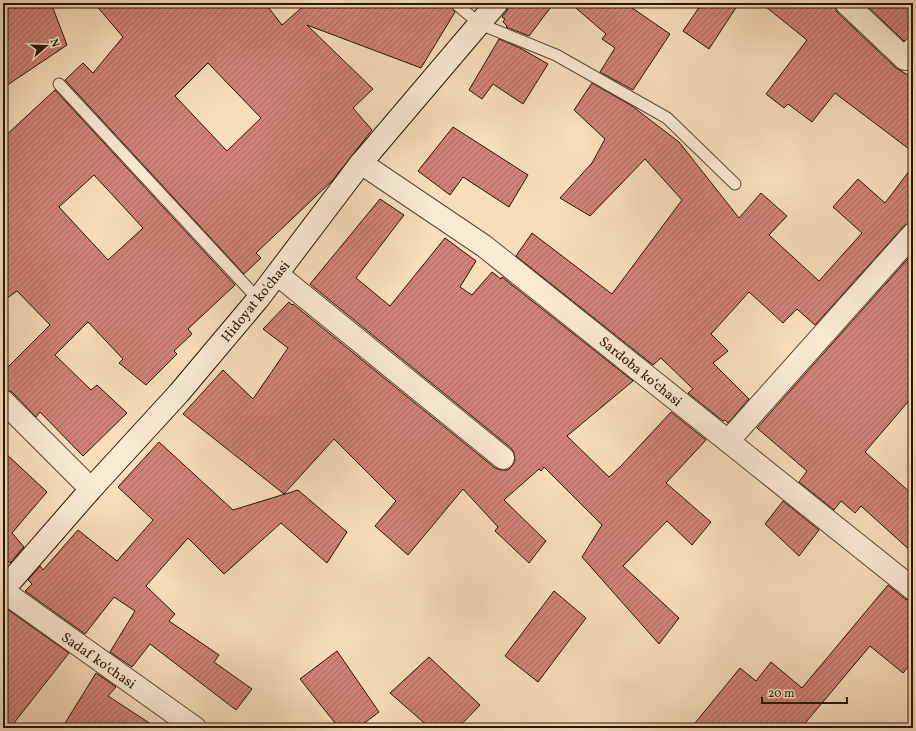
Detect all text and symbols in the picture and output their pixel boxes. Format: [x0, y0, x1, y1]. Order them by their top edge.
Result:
north arrow [26, 26, 66, 66]
text: N [46, 37, 62, 49]
street label: Hidoyat ko'chasi [217, 257, 295, 347]
street label: Sardoba koʻchasi [595, 333, 686, 412]
street label: Sadaf koʻchasi [57, 629, 139, 694]
scale bar [762, 679, 847, 705]
text: 20 m [768, 686, 795, 702]

